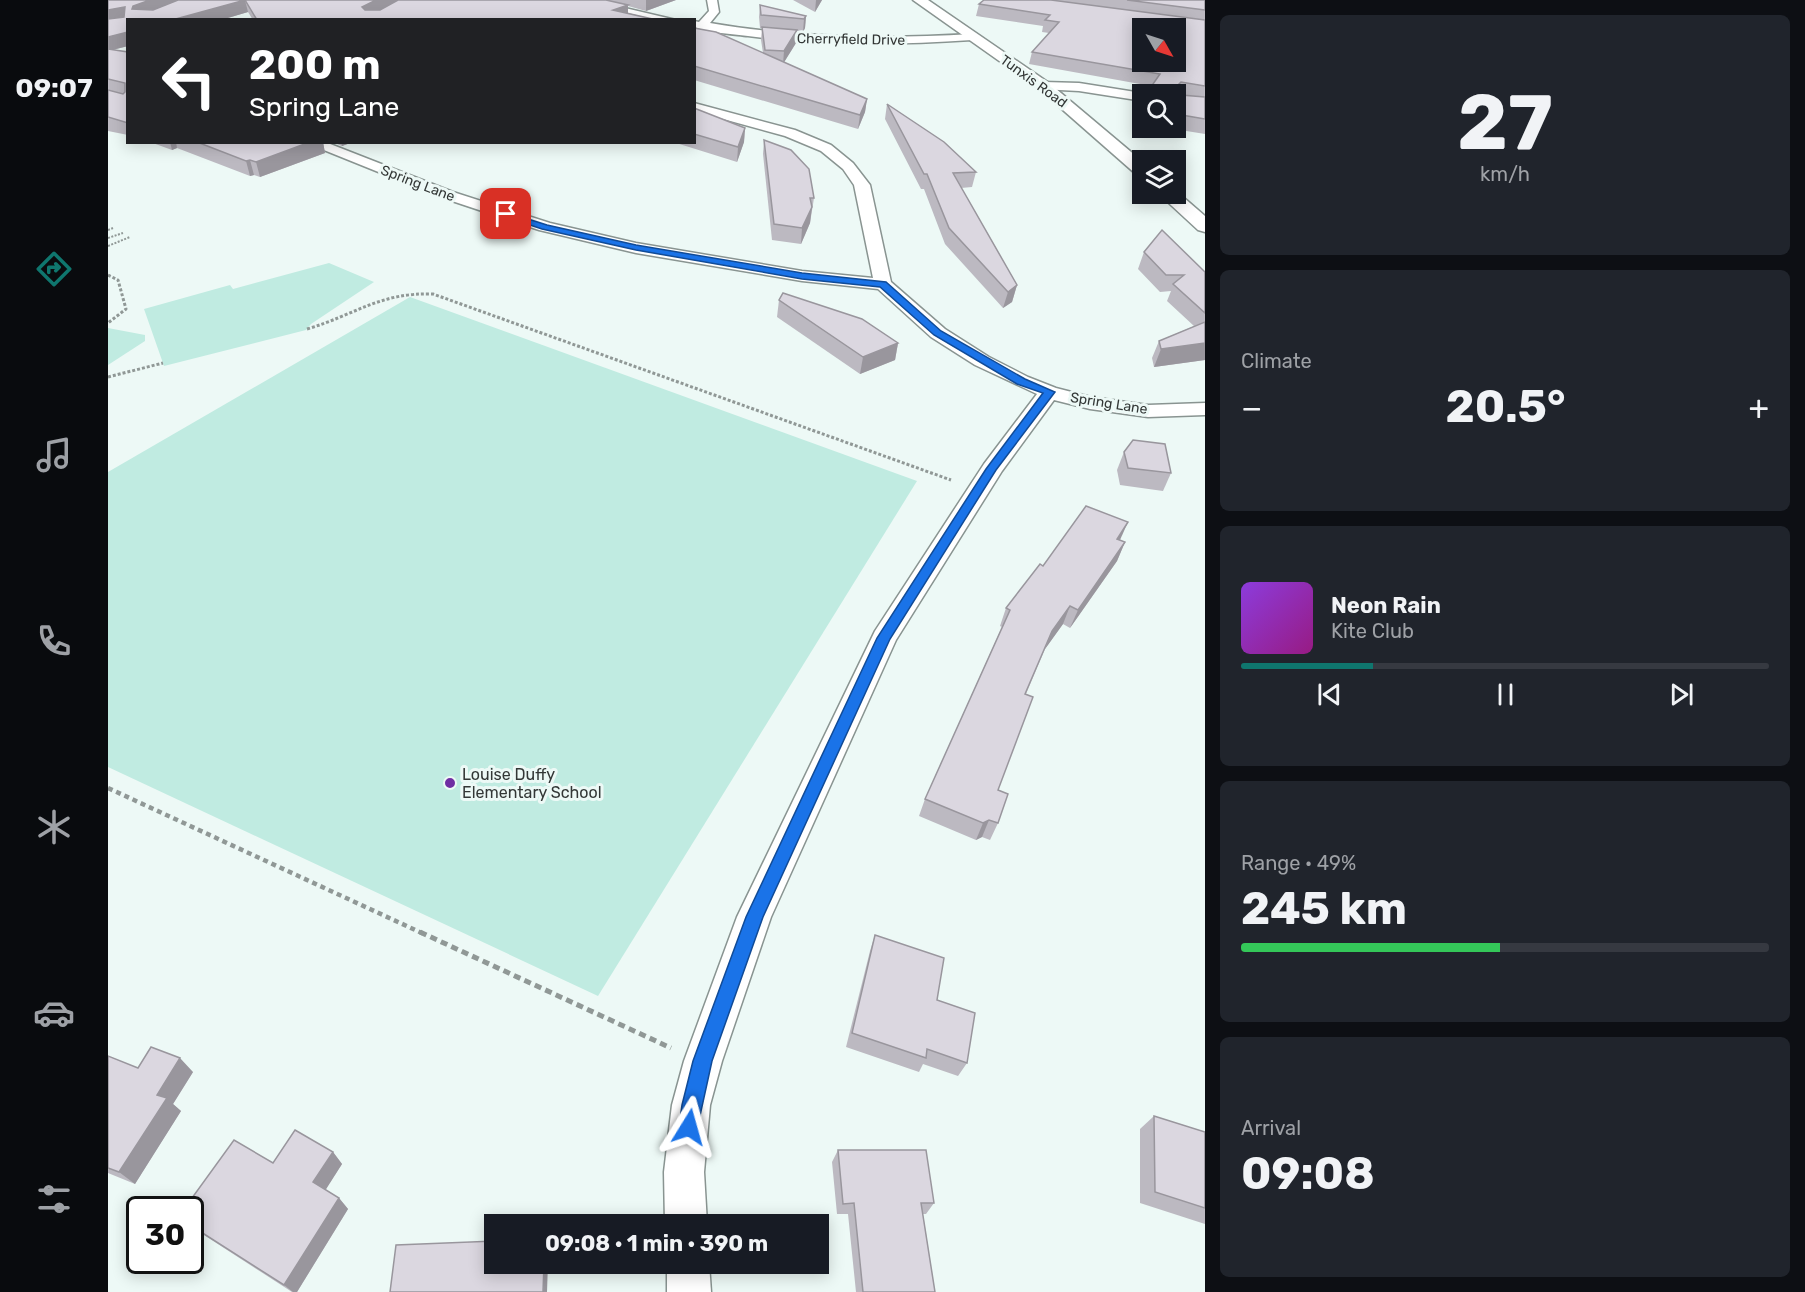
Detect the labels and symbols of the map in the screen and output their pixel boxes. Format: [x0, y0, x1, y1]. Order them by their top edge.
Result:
north arrow [1132, 18, 1186, 72]
street label: Cherryfield Drive [797, 30, 906, 49]
street label: Tunxis Road [997, 51, 1070, 111]
street label: Spring Lane [378, 162, 457, 205]
pin [480, 188, 531, 239]
street label: Spring Lane [1069, 389, 1149, 418]
place label: Louise Duffy Elementary School [462, 765, 602, 802]
marker: Louise Duffy Elementary School [443, 776, 457, 790]
position arrow [657, 1095, 721, 1159]
speed limit sign: 30 [126, 1196, 204, 1274]

